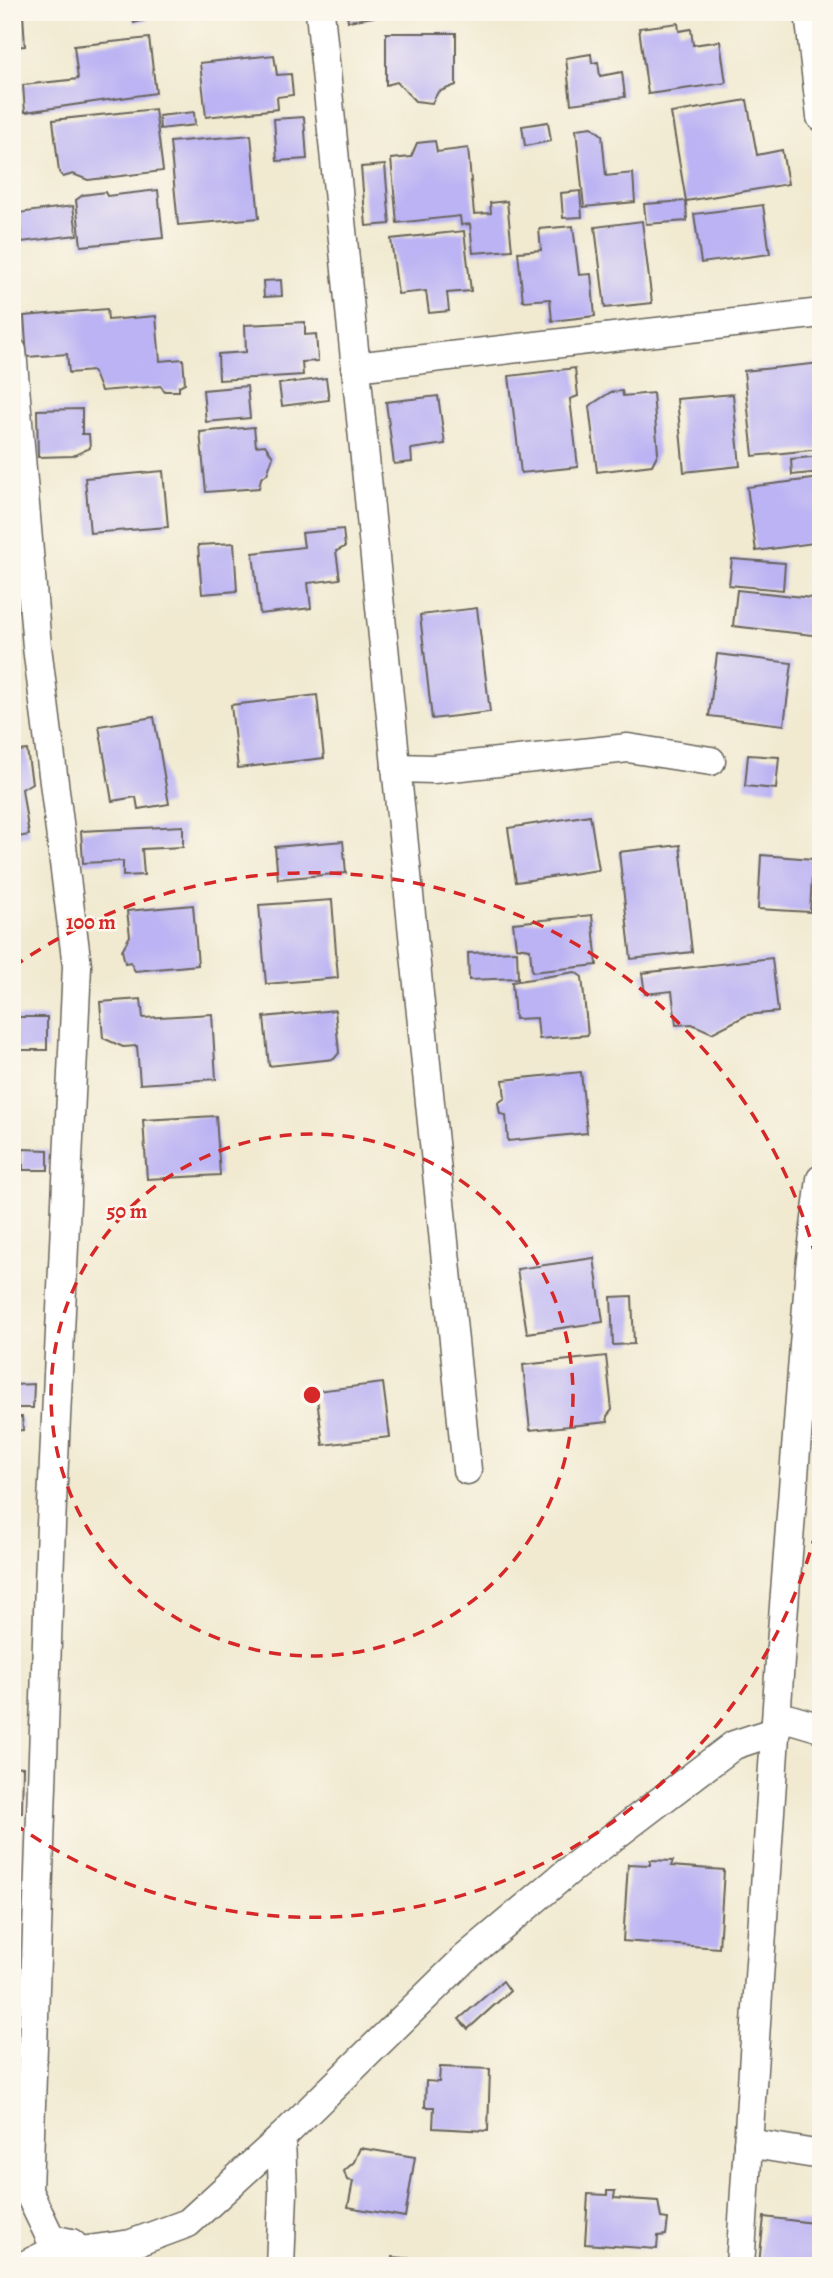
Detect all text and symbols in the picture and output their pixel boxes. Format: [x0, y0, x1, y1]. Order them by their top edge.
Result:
text: 100 m [66, 908, 116, 936]
text: 50 m [107, 1197, 148, 1225]
centre of rings [300, 1383, 324, 1407]

